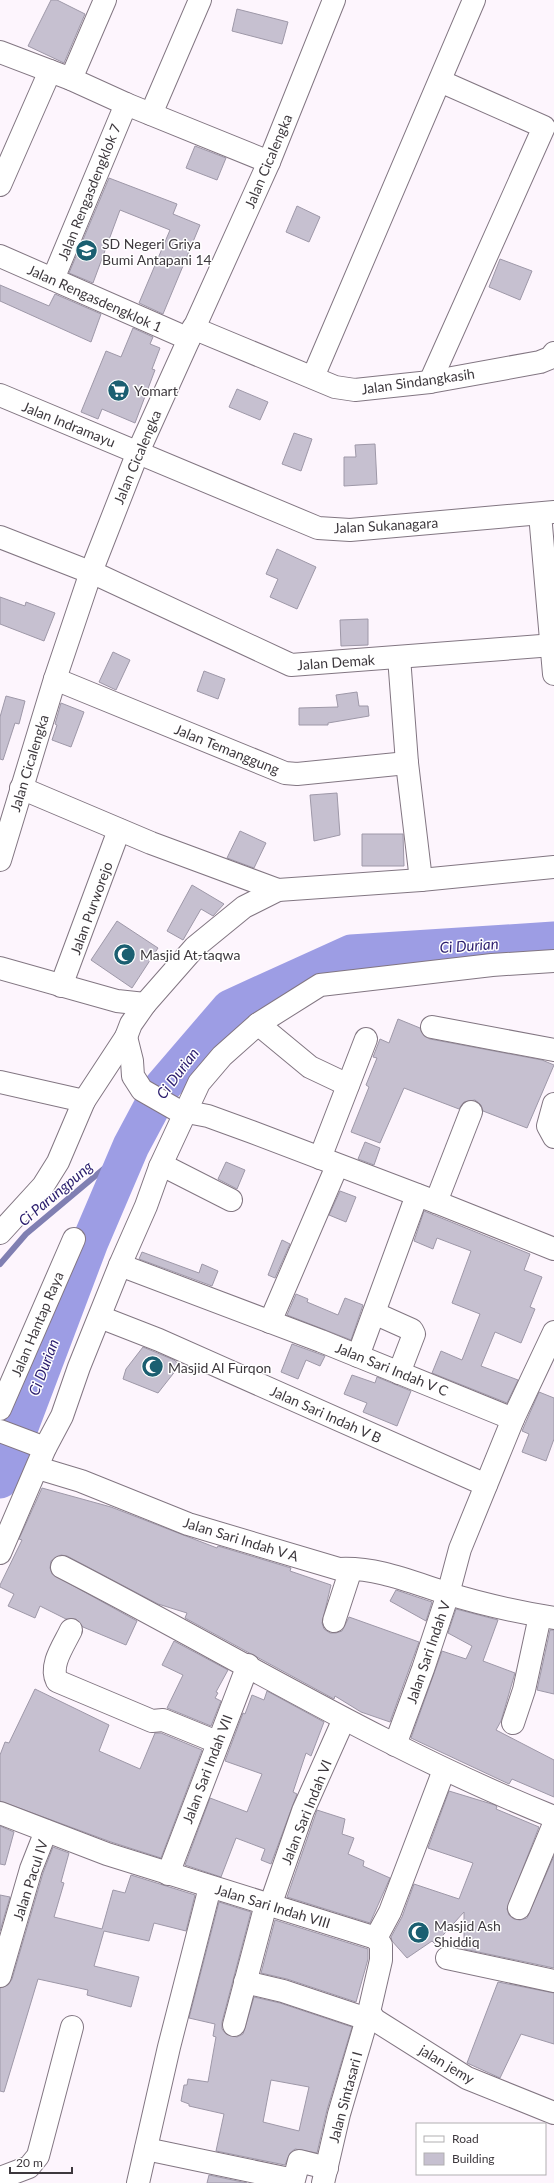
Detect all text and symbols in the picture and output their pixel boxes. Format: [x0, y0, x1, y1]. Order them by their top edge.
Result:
street label: Jalan Cicalengka [241, 111, 295, 211]
street label: Jalan Rengasdengklok 7 [54, 121, 124, 263]
place label: SD Negeri Griya Bumi Antapani 14 [102, 235, 212, 268]
school or university icon: SD Negeri Griya Bumi Antapani 14 [74, 238, 100, 264]
street label: Jalan Rengasdengklok 1 [25, 261, 165, 335]
street label: Jalan Sindangkasih [360, 365, 476, 397]
supermarket icon: Yomart [106, 377, 132, 403]
place label: Yomart [134, 382, 178, 399]
street label: Jalan Indramayu [20, 398, 118, 450]
street label: Jalan Cicalengka [110, 407, 164, 507]
street label: Jalan Sukanagara [333, 514, 439, 536]
street label: Jalan Demak [297, 651, 376, 673]
street label: Jalan Cicalengka [6, 712, 52, 814]
street label: Jalan Temanggung [172, 720, 282, 778]
street label: Jalan Purworejo [66, 859, 116, 957]
water label: Ci Durian [439, 934, 499, 956]
mosque icon: Masjid At-taqwa [111, 941, 137, 967]
place label: Masjid At-taqwa [140, 946, 240, 963]
water label: Ci Durian [152, 1044, 202, 1102]
water label: Ci Parungpung [14, 1156, 96, 1229]
street label: Jalan Hantap Raya [7, 1269, 67, 1379]
water label: Ci Durian [24, 1336, 62, 1398]
street label: Jalan Sari Indah V C [333, 1339, 451, 1400]
mosque icon: Masjid Al Furqon [140, 1354, 166, 1380]
place label: Masjid Al Furqon [168, 1359, 271, 1376]
street label: Jalan Sari Indah V B [268, 1382, 384, 1446]
street label: Jalan Sari Indah V A [181, 1513, 301, 1565]
street label: Jalan Sari Indah V [402, 1598, 454, 1706]
street label: Jalan Sari Indah VII [178, 1712, 236, 1826]
street label: Jalan Sari Indah VI [277, 1757, 335, 1867]
street label: Jalan Pacul IV [9, 1837, 51, 1923]
street label: Jalan Sari Indah VIII [213, 1880, 333, 1932]
place label: Masjid Ash Shiddiq [434, 1917, 501, 1950]
mosque icon: Masjid Ash Shiddiq [405, 1920, 431, 1946]
street label: jalan jemy [415, 2040, 478, 2087]
street label: Jalan Sintasari I [325, 2049, 365, 2145]
legend [416, 2123, 546, 2175]
text: Road [452, 2131, 479, 2146]
scale bar [10, 2149, 72, 2175]
text: Building [452, 2151, 495, 2166]
text: 20 m [16, 2155, 43, 2170]

